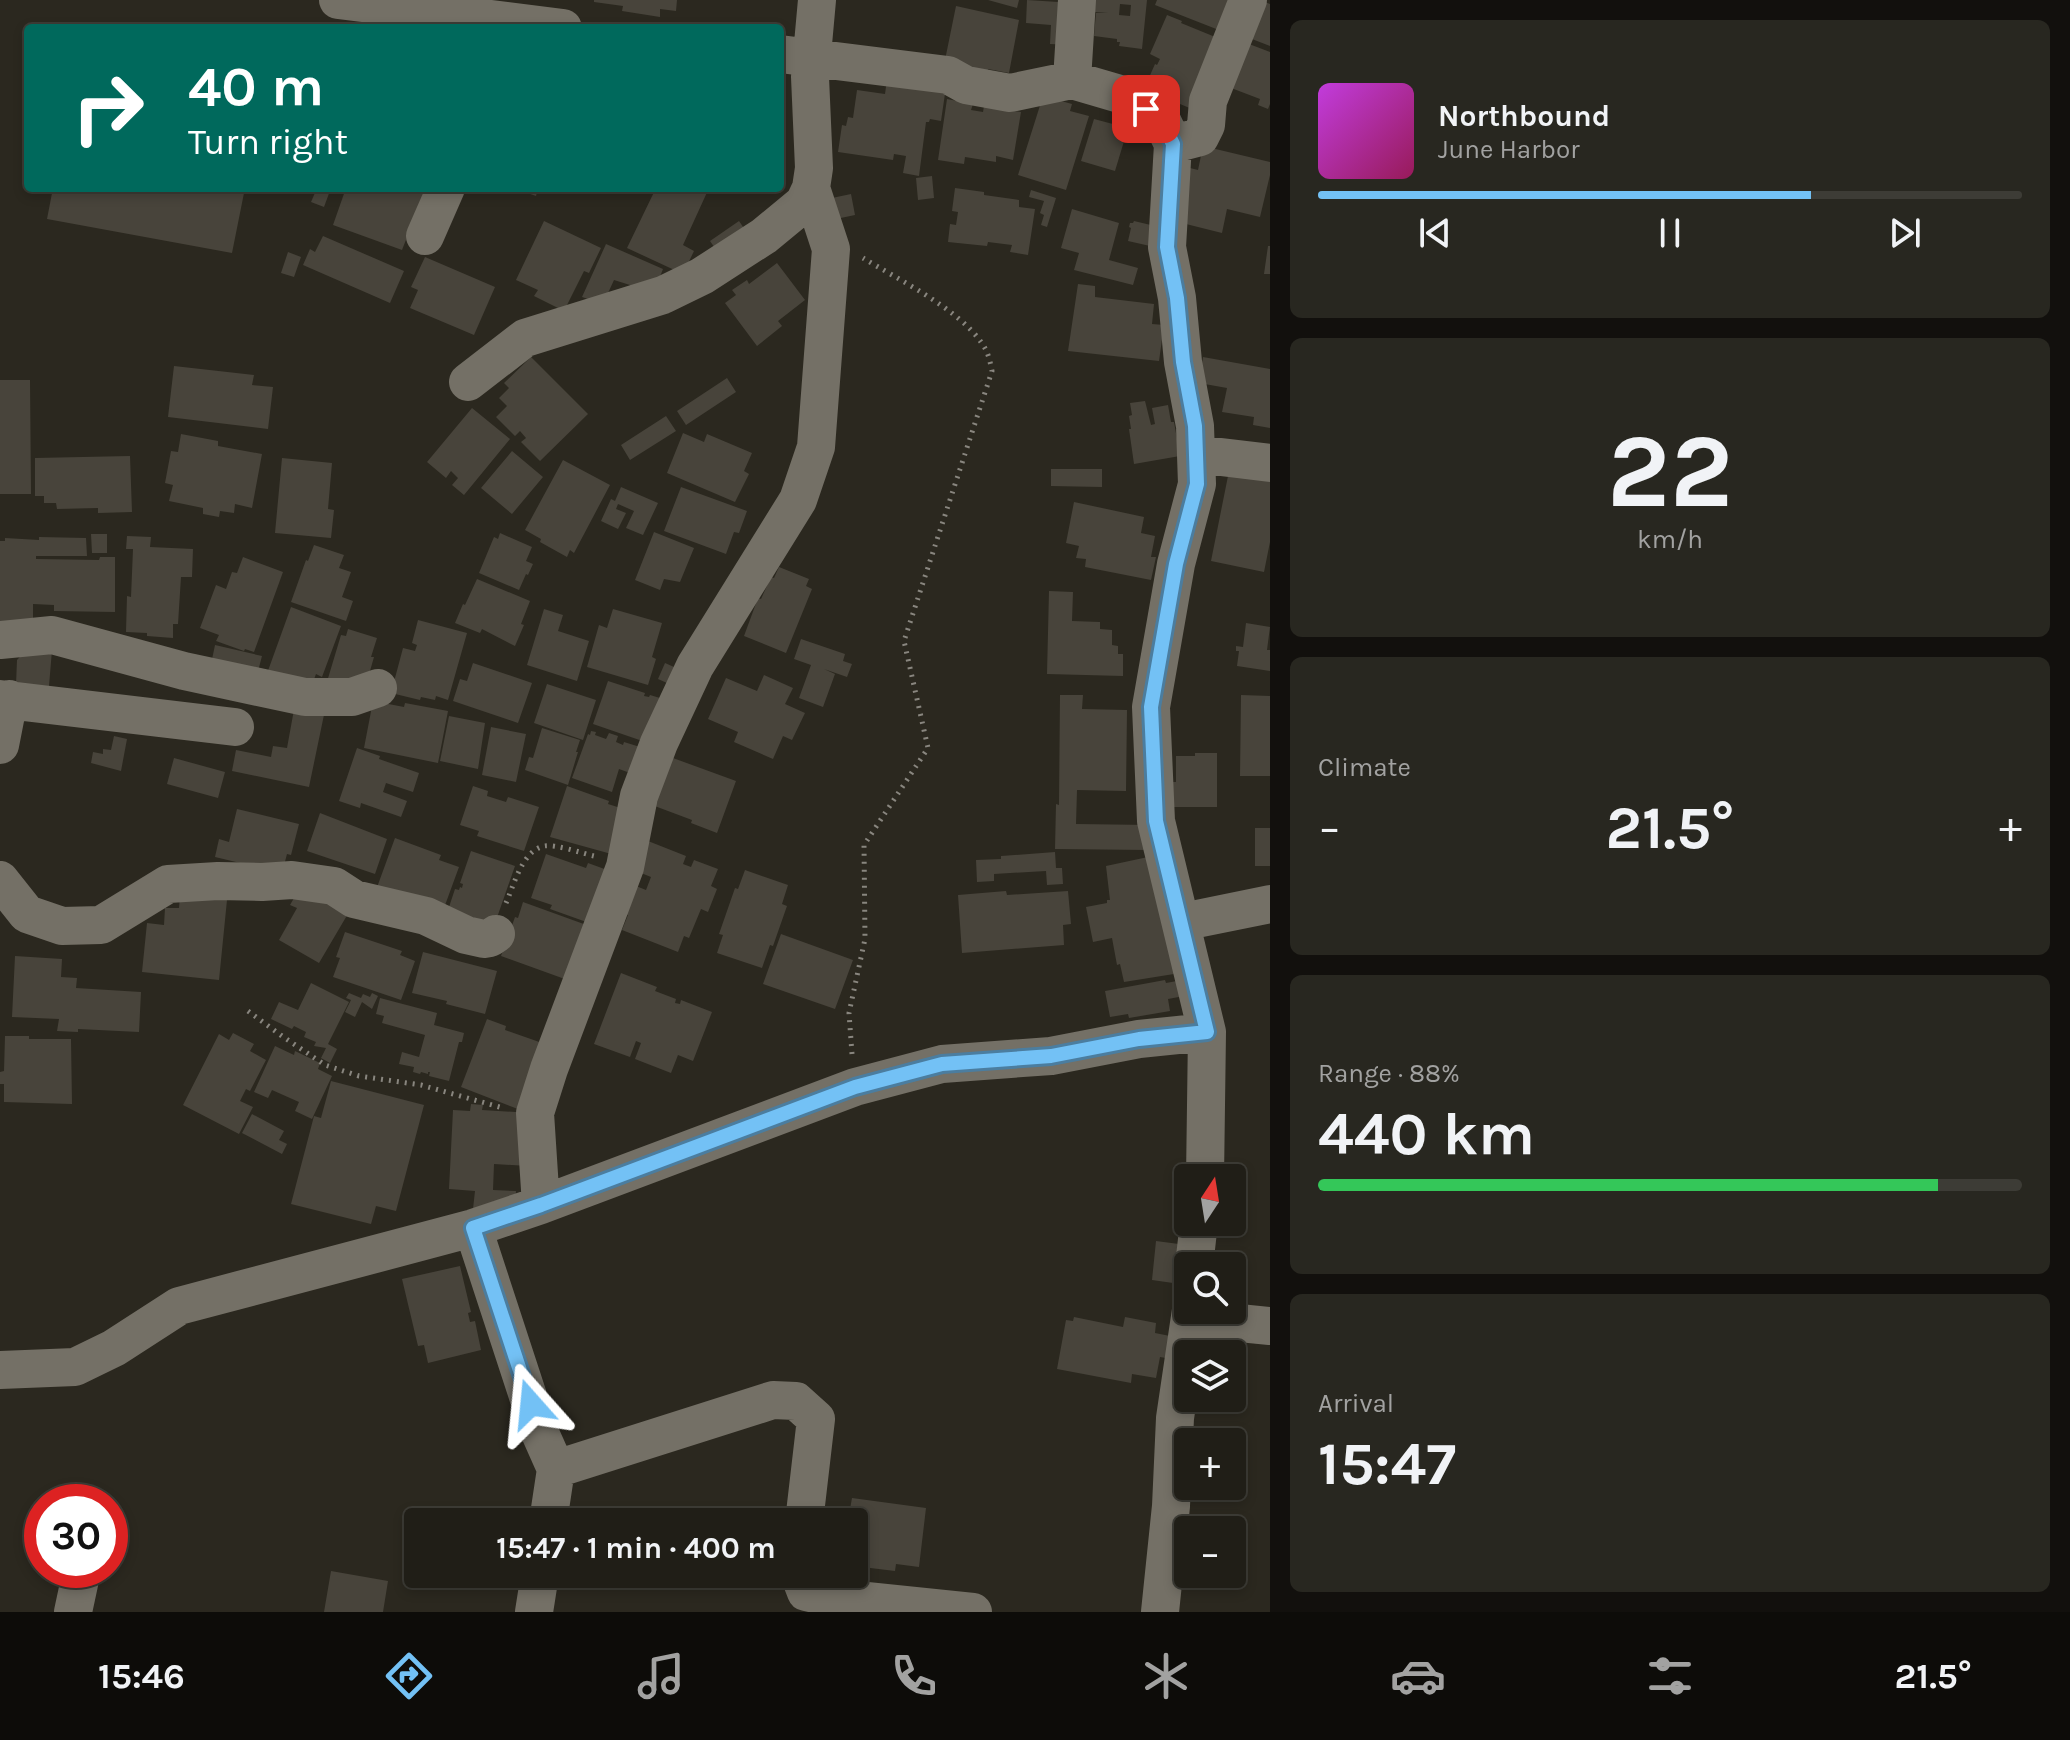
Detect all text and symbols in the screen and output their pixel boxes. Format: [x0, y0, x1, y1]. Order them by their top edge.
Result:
text: 40 m [188, 54, 324, 119]
icon: right [56, 56, 160, 160]
pin [1112, 75, 1180, 143]
icon: arrive [1124, 87, 1168, 131]
text: Northbound [1438, 98, 1610, 134]
text: Turn right [188, 121, 348, 163]
text: June Harbor [1438, 134, 1580, 165]
icon: previous [1413, 211, 1457, 255]
icon: pause [1648, 211, 1692, 255]
icon: next [1883, 211, 1927, 255]
text: 22 [1607, 411, 1733, 532]
text: km/h [1637, 524, 1703, 555]
text: Climate [1318, 752, 1411, 783]
text: 21.5° [1606, 793, 1734, 863]
text: − [1318, 802, 1341, 853]
text: + [1999, 802, 2022, 853]
text: Range · 88% [1318, 1058, 1460, 1089]
text: 440 km [1318, 1099, 1535, 1169]
north arrow [1174, 1164, 1246, 1236]
map controls [1174, 1164, 1246, 1588]
button: search [1174, 1252, 1246, 1324]
button: layers [1174, 1340, 1246, 1412]
position arrow [489, 1362, 573, 1446]
text: Arrival [1318, 1388, 1394, 1419]
button: + [1174, 1428, 1246, 1500]
text: 15:47 [1318, 1429, 1456, 1499]
speed limit sign: 30 [24, 1484, 128, 1588]
button: − [1174, 1516, 1246, 1588]
text: 15:47 · 1 min · 400 m [496, 1530, 776, 1566]
icon: directions [381, 1648, 437, 1704]
icon: music [633, 1648, 689, 1704]
icon: phone [886, 1648, 942, 1704]
icon: climate [1138, 1648, 1194, 1704]
icon: car [1390, 1648, 1446, 1704]
icon: filters [1642, 1648, 1698, 1704]
text: 15:46 [98, 1655, 185, 1697]
text: 21.5° [1895, 1655, 1972, 1697]

